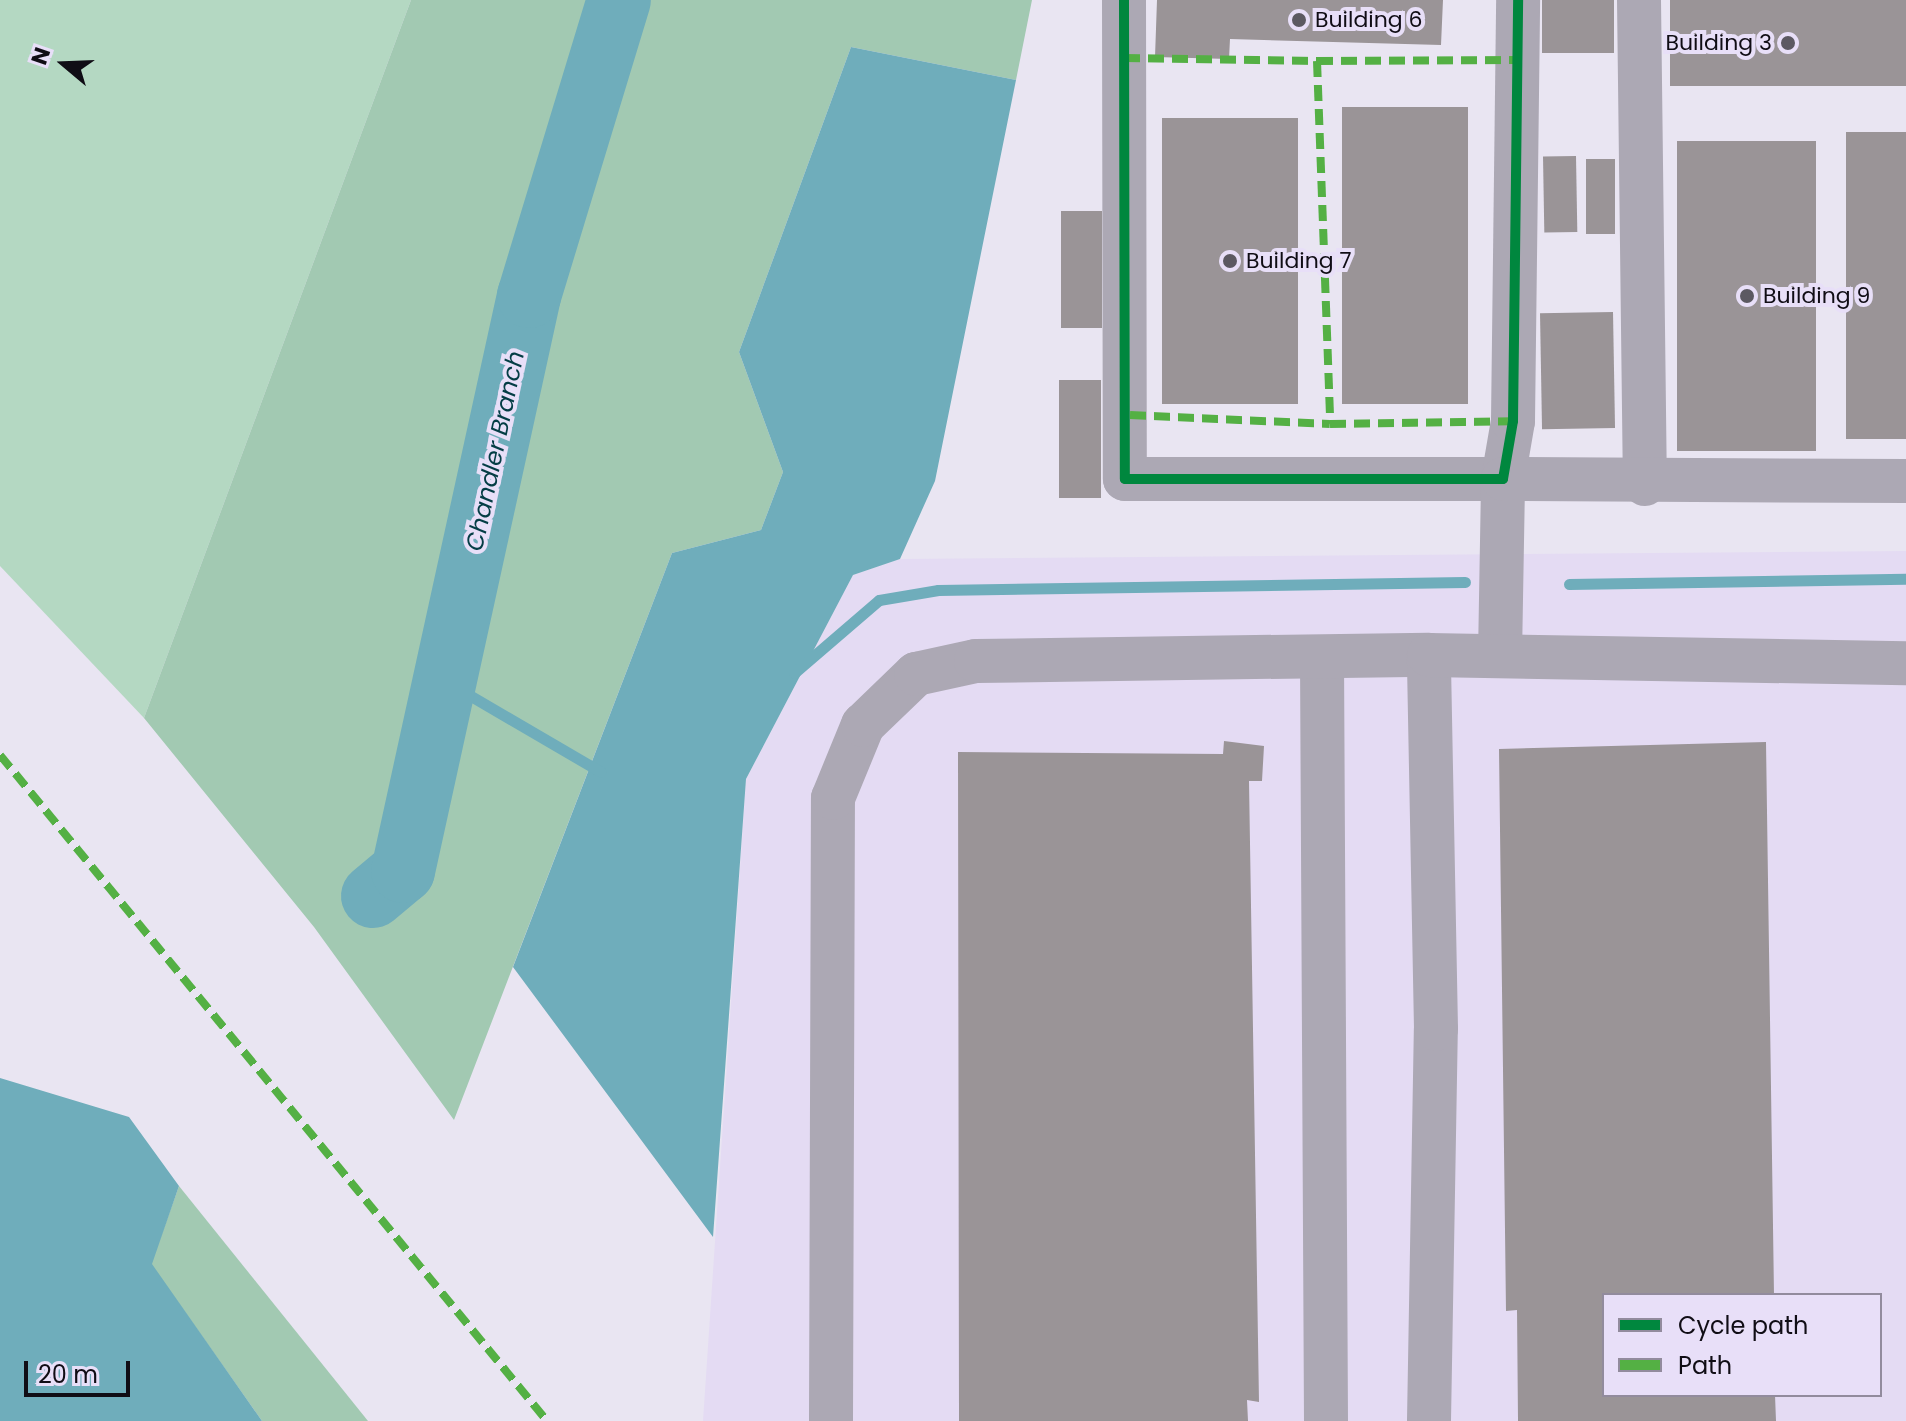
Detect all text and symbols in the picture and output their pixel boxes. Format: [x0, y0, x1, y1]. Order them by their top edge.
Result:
place label: Building 6 [1315, 7, 1422, 33]
marker: Building 6 [1290, 11, 1308, 29]
north arrow [24, 24, 104, 104]
place label: Building 3 [1666, 30, 1772, 56]
marker: Building 3 [1779, 34, 1797, 52]
text: N [23, 43, 58, 69]
place label: Building 7 [1246, 248, 1352, 274]
marker: Building 7 [1221, 252, 1239, 270]
place label: Building 9 [1763, 283, 1870, 309]
marker: Building 9 [1738, 287, 1756, 305]
water label: Chandler Branch [460, 348, 530, 554]
legend [1602, 1293, 1882, 1397]
text: Cycle path [1678, 1309, 1808, 1342]
scale bar [28, 1345, 134, 1395]
text: Path [1678, 1349, 1732, 1382]
text: 20 m [38, 1358, 98, 1391]

